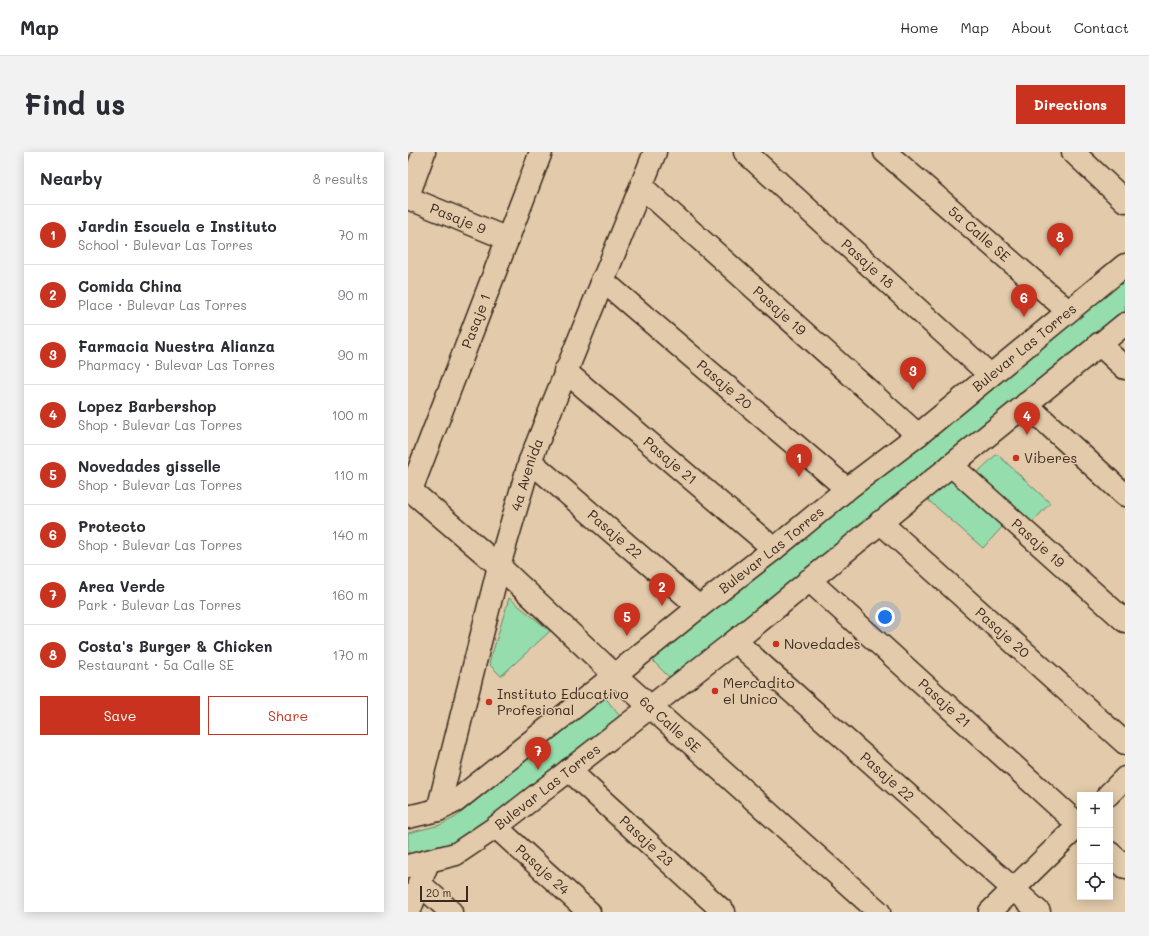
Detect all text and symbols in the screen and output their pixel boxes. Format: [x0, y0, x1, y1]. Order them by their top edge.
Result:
text: Map [20, 15, 59, 40]
text: Home [900, 18, 938, 37]
text: Map [960, 18, 989, 37]
text: About [1011, 18, 1052, 37]
text: Contact [1074, 18, 1129, 37]
button: Directions [1016, 85, 1125, 124]
text: Find us [24, 86, 125, 122]
text: Nearby [40, 167, 102, 189]
text: 8 results [313, 170, 368, 187]
street label: Pasaje 9 [427, 198, 489, 238]
street label: 5a Calle SE [945, 201, 1015, 266]
text: Jardin Escuela e Instituto [78, 216, 277, 236]
pin: 8 [1047, 223, 1073, 256]
text: 1 [50, 226, 56, 243]
text: 70 m [338, 226, 368, 243]
street label: Pasaje 18 [837, 234, 899, 292]
text: School · Bulevar Las Torres [78, 236, 253, 253]
text: Comida China [78, 276, 182, 296]
street label: Pasaje 19 [749, 281, 811, 339]
pin: 6 [1011, 284, 1037, 317]
text: 2 [49, 286, 57, 303]
text: 90 m [338, 286, 368, 303]
street label: Pasaje 1 [456, 291, 495, 351]
text: Place · Bulevar Las Torres [78, 296, 247, 313]
street label: Bulevar Las Torres [968, 299, 1080, 396]
text: Farmacia Nuestra Alianza [78, 336, 275, 356]
text: 3 [49, 346, 57, 363]
text: 90 m [338, 346, 368, 363]
street label: Pasaje 20 [693, 355, 757, 413]
text: Pharmacy · Bulevar Las Torres [78, 356, 275, 373]
pin: 3 [900, 357, 926, 390]
text: Lopez Barbershop [78, 396, 216, 416]
pin: 4 [1014, 402, 1040, 435]
text: 4 [49, 406, 57, 423]
text: 100 m [332, 406, 368, 423]
text: Shop · Bulevar Las Torres [78, 416, 242, 433]
street label: Pasaje 21 [640, 432, 701, 488]
street label: 4a Avenida [506, 435, 547, 513]
pin: 1 [786, 444, 812, 477]
place label: Viberes [1024, 448, 1077, 467]
marker: Viberes [1011, 453, 1021, 463]
text: Novedades gisselle [78, 456, 221, 476]
text: 5 [49, 466, 57, 483]
text: 110 m [334, 466, 368, 483]
text: Shop · Bulevar Las Torres [78, 476, 242, 493]
street label: Bulevar Las Torres [715, 502, 828, 597]
street label: Pasaje 22 [584, 505, 646, 563]
street label: Pasaje 19 [1008, 514, 1069, 572]
text: Protecto [78, 516, 146, 536]
text: 6 [49, 526, 57, 543]
text: 140 m [332, 526, 368, 543]
text: Shop · Bulevar Las Torres [78, 536, 242, 553]
pin: 2 [649, 573, 675, 606]
text: Area Verde [78, 576, 165, 596]
text: 7 [49, 586, 57, 603]
text: 160 m [332, 586, 368, 603]
text: Park · Bulevar Las Torres [78, 596, 241, 613]
pin: 5 [614, 603, 640, 636]
street label: Pasaje 20 [972, 603, 1034, 662]
your location [875, 607, 895, 627]
place label: Novedades [784, 634, 861, 653]
text: Costa's Burger & Chicken [78, 636, 272, 656]
marker: Novedades [771, 639, 781, 649]
text: 8 [49, 646, 57, 663]
text: 170 m [332, 646, 368, 663]
text: Restaurant · 5a Calle SE [78, 656, 234, 673]
place label: Mercadito el Unico [723, 673, 794, 708]
street label: Pasaje 21 [914, 674, 975, 731]
place label: Instituto Educativo Profesional [497, 684, 629, 719]
marker: Mercadito el Unico [710, 686, 720, 696]
street label: 6a Calle SE [636, 691, 705, 757]
button: Save [40, 696, 200, 735]
button: Share [208, 696, 368, 735]
marker: Instituto Educativo Profesional [484, 697, 494, 707]
pin: 7 [525, 737, 551, 770]
street label: Bulevar Las Torres [490, 739, 604, 834]
street label: Pasaje 22 [857, 747, 919, 806]
map controls [1077, 792, 1113, 900]
button: + [1077, 792, 1113, 828]
street label: Pasaje 23 [616, 811, 678, 870]
button: − [1077, 828, 1113, 864]
street label: Pasaje 24 [512, 840, 574, 899]
button: locate [1077, 864, 1113, 900]
scale bar [420, 884, 468, 903]
text: 20 m [426, 885, 451, 900]

